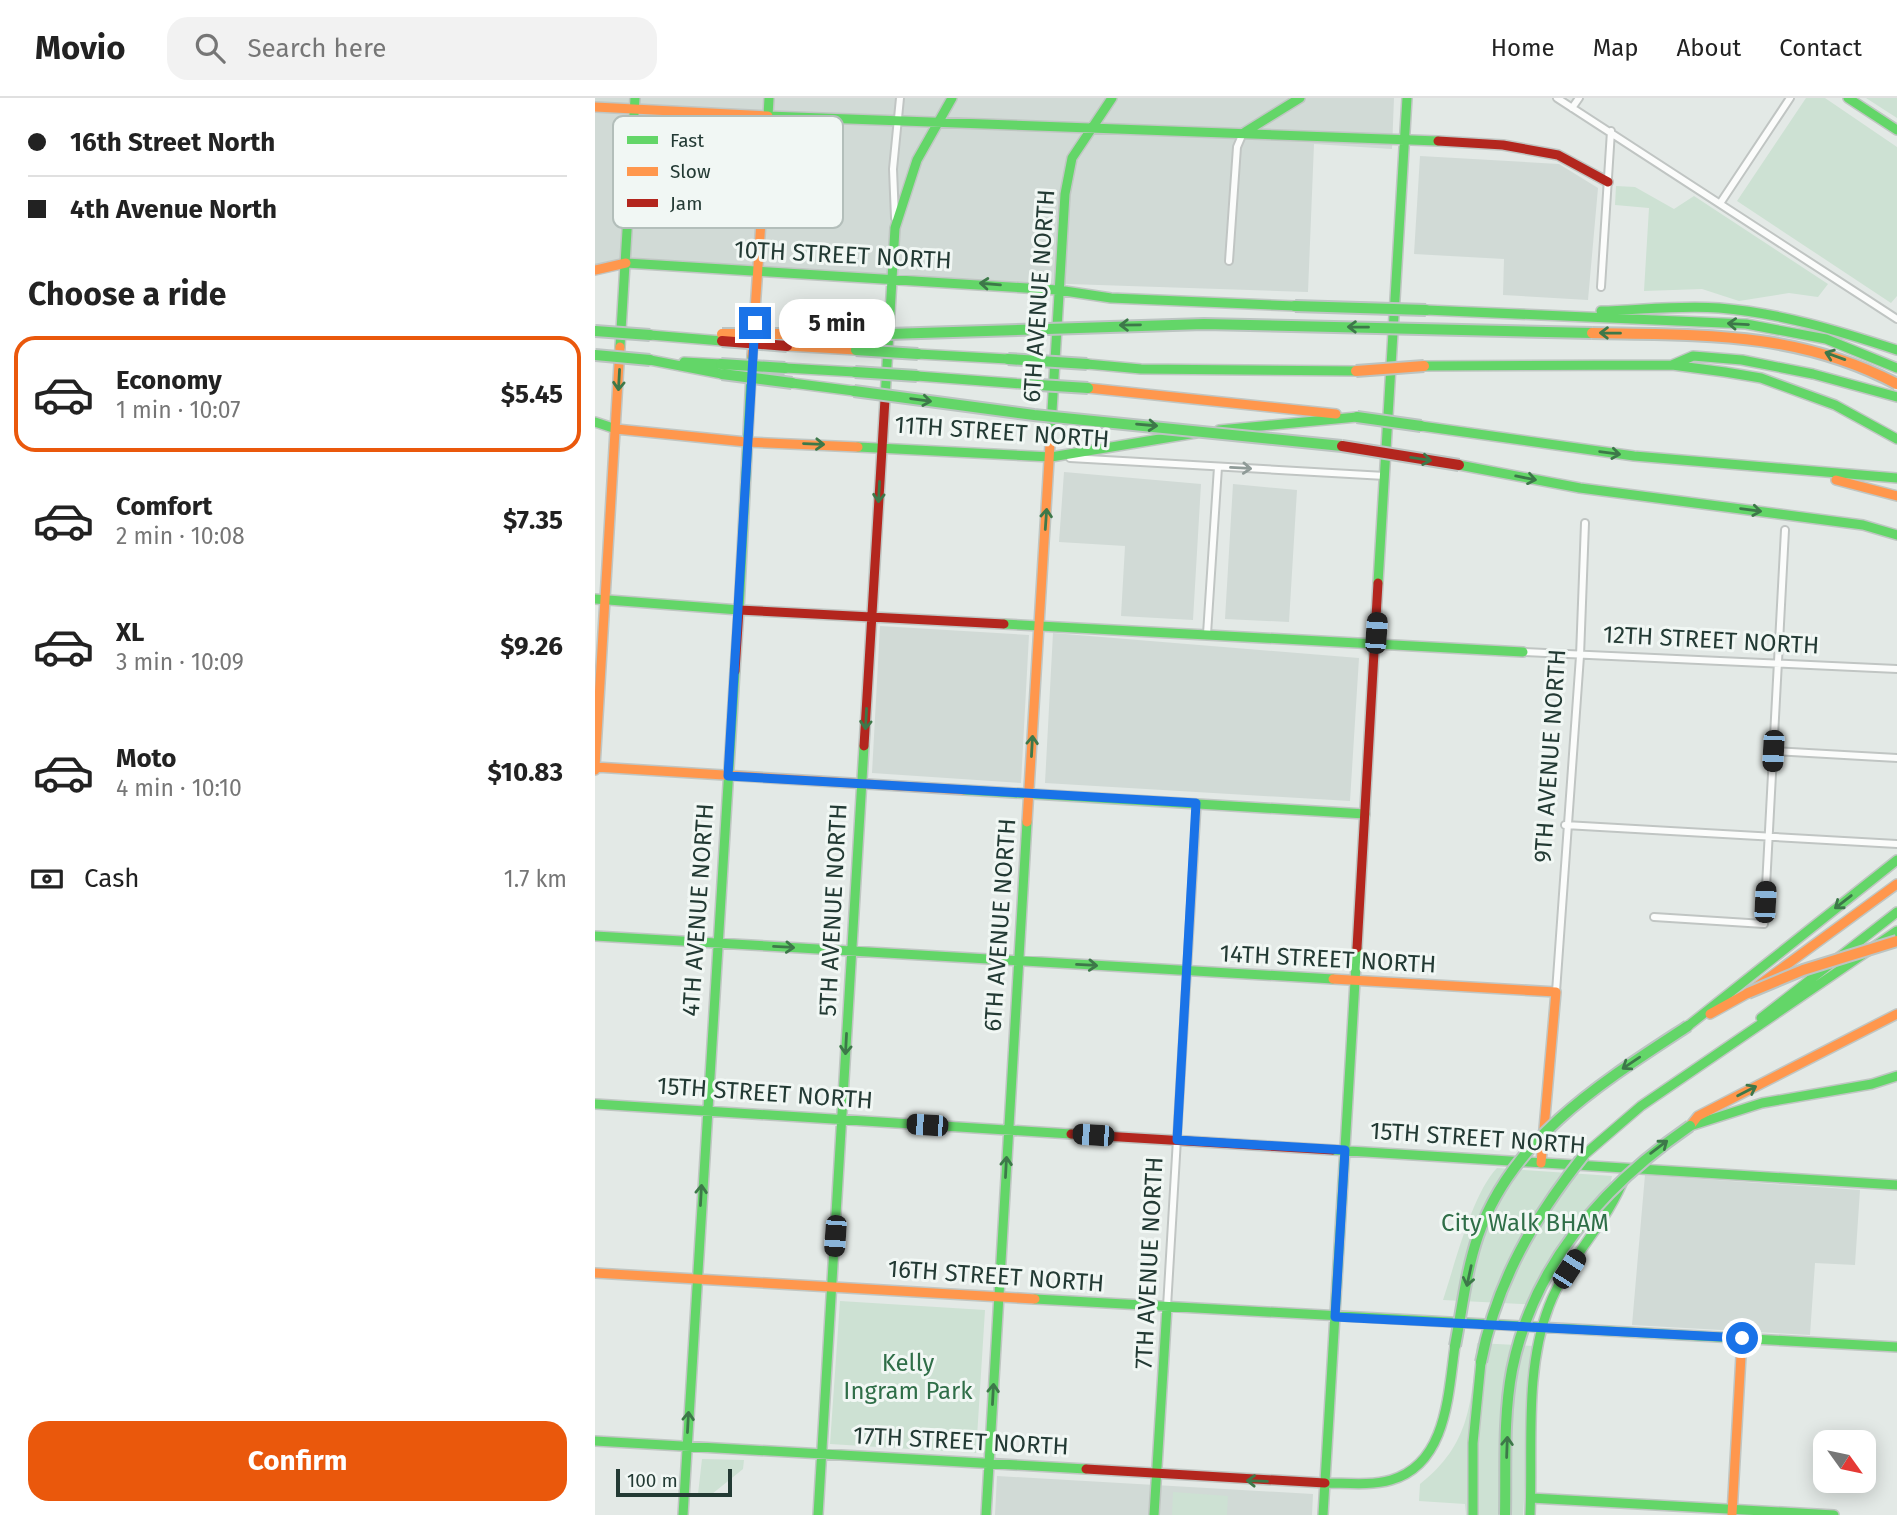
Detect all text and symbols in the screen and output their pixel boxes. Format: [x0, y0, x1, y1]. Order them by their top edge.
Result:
search box [167, 17, 657, 80]
text: Movio [35, 28, 125, 68]
icon: search [191, 29, 229, 67]
text: Search here [247, 33, 386, 64]
text: Home [1491, 34, 1555, 62]
text: Map [1593, 34, 1639, 62]
text: About [1677, 34, 1741, 62]
text: Contact [1779, 34, 1862, 62]
legend [613, 116, 843, 228]
text: 16th Street North [70, 127, 275, 158]
text: Fast [670, 129, 704, 152]
text: Slow [670, 160, 711, 183]
street label: 6TH AVENUE NORTH [1018, 189, 1060, 403]
text: Jam [670, 192, 702, 215]
text: 4th Avenue North [70, 194, 277, 225]
street label: 10TH STREET NORTH [733, 235, 953, 275]
text: Choose a ride [28, 275, 226, 313]
one-way arrow [979, 277, 1002, 290]
callout: 5 min [779, 299, 895, 348]
route end [739, 307, 771, 339]
text: 5 min [809, 309, 865, 337]
one-way arrow [1727, 317, 1750, 330]
one-way arrow [1119, 318, 1142, 331]
one-way arrow [1347, 320, 1370, 333]
one-way arrow [1599, 326, 1622, 339]
one-way arrow [1824, 349, 1846, 361]
icon: car [32, 363, 95, 426]
text: Economy [116, 365, 222, 396]
one-way arrow [612, 368, 625, 391]
text: $5.45 [501, 379, 563, 410]
one-way arrow [909, 394, 932, 407]
text: 1 min · 10:07 [116, 396, 240, 424]
street label: 11TH STREET NORTH [894, 411, 1110, 453]
one-way arrow [1135, 419, 1158, 432]
one-way arrow [802, 437, 825, 451]
one-way arrow [1598, 447, 1621, 460]
one-way arrow [1410, 453, 1432, 466]
one-way arrow [1229, 461, 1252, 474]
one-way arrow [1514, 471, 1537, 485]
one-way arrow [873, 480, 886, 503]
icon: car [32, 489, 95, 552]
text: Comfort [116, 491, 212, 522]
one-way arrow [1740, 504, 1762, 517]
text: $7.35 [503, 505, 563, 536]
one-way arrow [1040, 508, 1053, 531]
text: 2 min · 10:08 [116, 522, 245, 550]
car [1365, 611, 1388, 655]
icon: car [32, 615, 95, 678]
text: XL [116, 617, 144, 648]
street label: 12TH STREET NORTH [1602, 620, 1820, 660]
text: $9.26 [500, 631, 563, 662]
text: 3 min · 10:09 [116, 648, 244, 676]
street label: 9TH AVENUE NORTH [1529, 648, 1571, 864]
one-way arrow [859, 707, 872, 730]
car [1762, 729, 1785, 773]
one-way arrow [1026, 736, 1039, 758]
icon: car [32, 741, 95, 804]
text: Moto [116, 743, 176, 774]
text: $10.83 [488, 757, 563, 788]
text: 4 min · 10:10 [116, 774, 242, 802]
street label: 4TH AVENUE NORTH [677, 803, 719, 1017]
street label: 5TH AVENUE NORTH [813, 803, 853, 1017]
street label: 6TH AVENUE NORTH [979, 818, 1021, 1032]
icon: cash [28, 860, 66, 898]
text: Cash [84, 863, 140, 894]
text: 1.7 km [504, 865, 567, 893]
car [1754, 880, 1777, 924]
one-way arrow [1834, 894, 1853, 909]
street label: 14TH STREET NORTH [1219, 939, 1437, 979]
one-way arrow [773, 941, 795, 954]
one-way arrow [1075, 959, 1098, 972]
one-way arrow [840, 1032, 853, 1055]
one-way arrow [1622, 1056, 1641, 1071]
street label: 15TH STREET NORTH [656, 1071, 874, 1115]
one-way arrow [1736, 1084, 1757, 1098]
car [906, 1113, 949, 1137]
street label: 15TH STREET NORTH [1369, 1116, 1587, 1160]
car [1072, 1123, 1115, 1147]
one-way arrow [1649, 1140, 1668, 1154]
one-way arrow [1000, 1156, 1013, 1179]
street label: 7TH AVENUE NORTH [1129, 1156, 1169, 1370]
one-way arrow [695, 1184, 708, 1207]
park label: City Walk BHAM [1441, 1209, 1609, 1237]
car [824, 1214, 847, 1258]
car [1549, 1246, 1590, 1292]
street label: 16TH STREET NORTH [887, 1254, 1105, 1298]
one-way arrow [1462, 1264, 1476, 1287]
route start [1726, 1322, 1758, 1354]
park label: Kelly Ingram Park [843, 1349, 973, 1405]
one-way arrow [987, 1383, 1000, 1406]
one-way arrow [682, 1412, 695, 1434]
button: Confirm [28, 1421, 567, 1501]
street label: 17TH STREET NORTH [852, 1421, 1070, 1461]
north arrow [1813, 1430, 1876, 1493]
map controls [1813, 1430, 1876, 1493]
one-way arrow [1501, 1436, 1514, 1459]
scale bar [616, 1466, 731, 1498]
text: 100 m [627, 1469, 678, 1492]
one-way arrow [1246, 1474, 1269, 1487]

